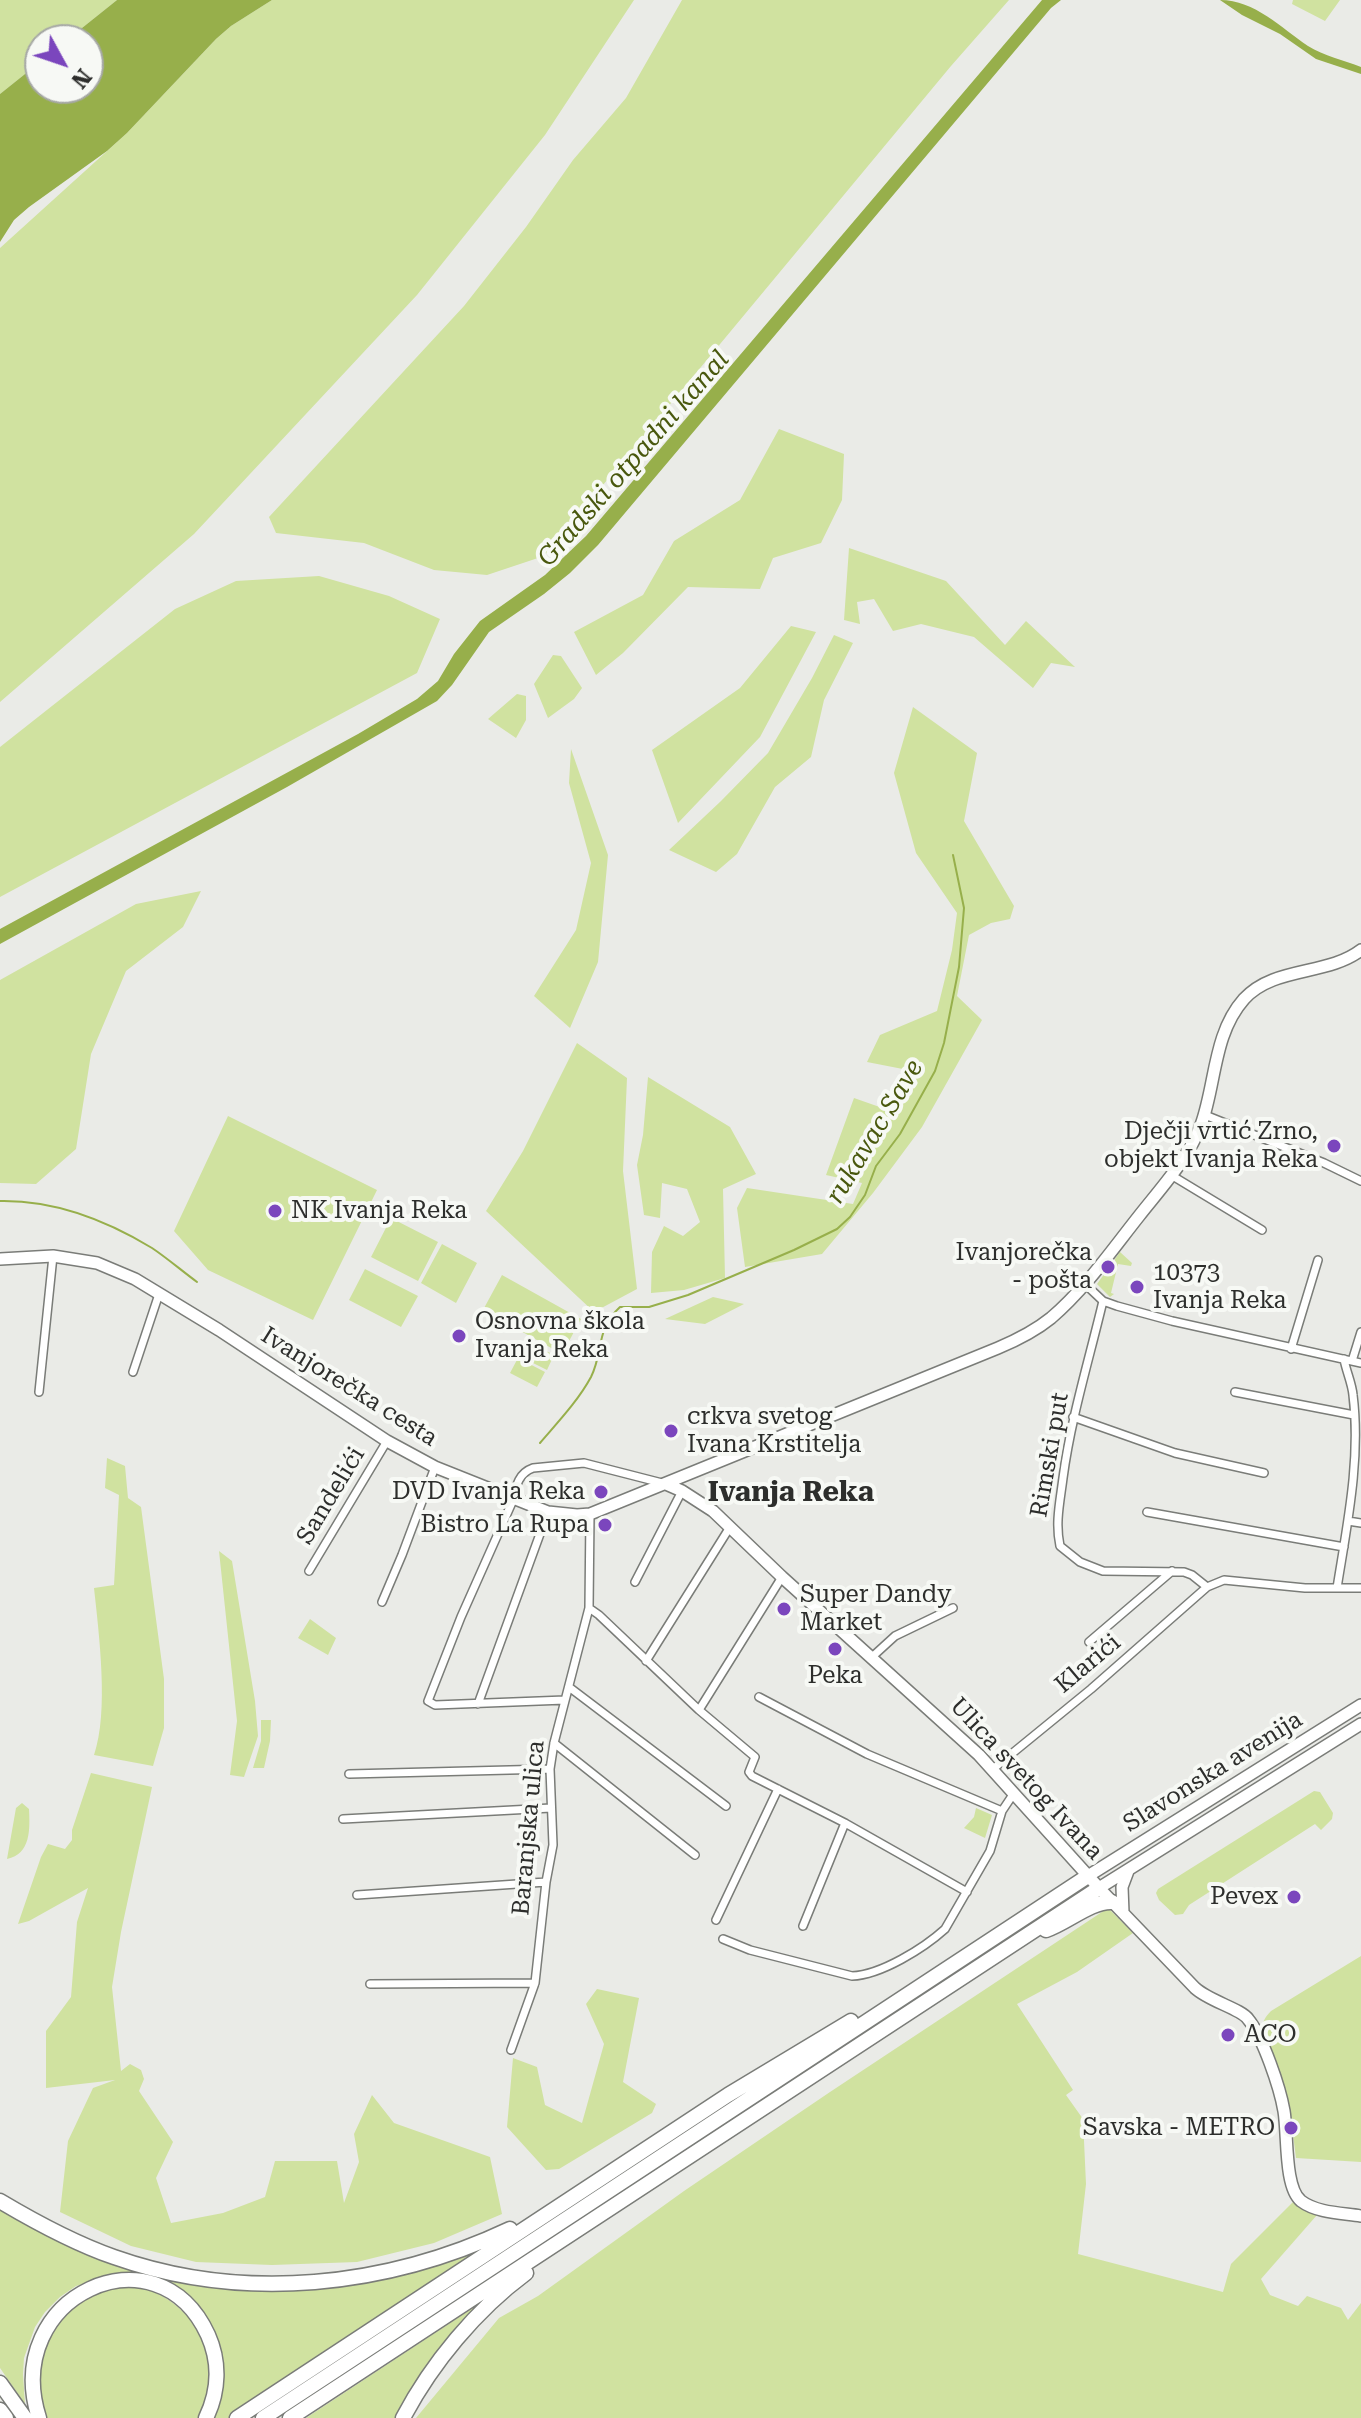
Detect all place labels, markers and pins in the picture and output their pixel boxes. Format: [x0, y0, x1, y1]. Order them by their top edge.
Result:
place label: Dječji vrtić Zrno, objekt Ivanja Reka [1104, 1118, 1318, 1174]
marker: Dječji vrtić Zrno, objekt Ivanja Reka [1325, 1137, 1343, 1155]
place label: NK Ivanja Reka [291, 1197, 467, 1225]
marker: NK Ivanja Reka [266, 1202, 284, 1220]
place label: Ivanjorečka - pošta [956, 1239, 1092, 1295]
marker: Ivanjorečka - pošta [1099, 1258, 1117, 1276]
place label: 10373 Ivanja Reka [1153, 1259, 1287, 1315]
marker: 10373 Ivanja Reka [1128, 1278, 1146, 1296]
place label: Osnovna škola Ivanja Reka [475, 1308, 645, 1364]
marker: Osnovna škola Ivanja Reka [450, 1327, 468, 1345]
place label: crkva svetog Ivana Krstitelja [687, 1403, 861, 1459]
marker: crkva svetog Ivana Krstitelja [662, 1422, 680, 1440]
place label: DVD Ivanja Reka [392, 1478, 585, 1506]
marker: DVD Ivanja Reka [592, 1483, 610, 1501]
place label: Bistro La Rupa [421, 1511, 589, 1539]
marker: Bistro La Rupa [596, 1516, 614, 1534]
place label: Super Dandy Market [800, 1581, 951, 1637]
marker: Super Dandy Market [775, 1600, 793, 1618]
marker: Peka [826, 1640, 844, 1658]
place label: Peka [807, 1662, 863, 1690]
place label: Pevex [1210, 1883, 1278, 1911]
marker: Pevex [1285, 1888, 1303, 1906]
place label: ACO [1244, 2021, 1297, 2049]
marker: ACO [1219, 2026, 1237, 2044]
place label: Savska - METRO [1083, 2114, 1275, 2142]
marker: Savska - METRO [1282, 2119, 1300, 2137]

